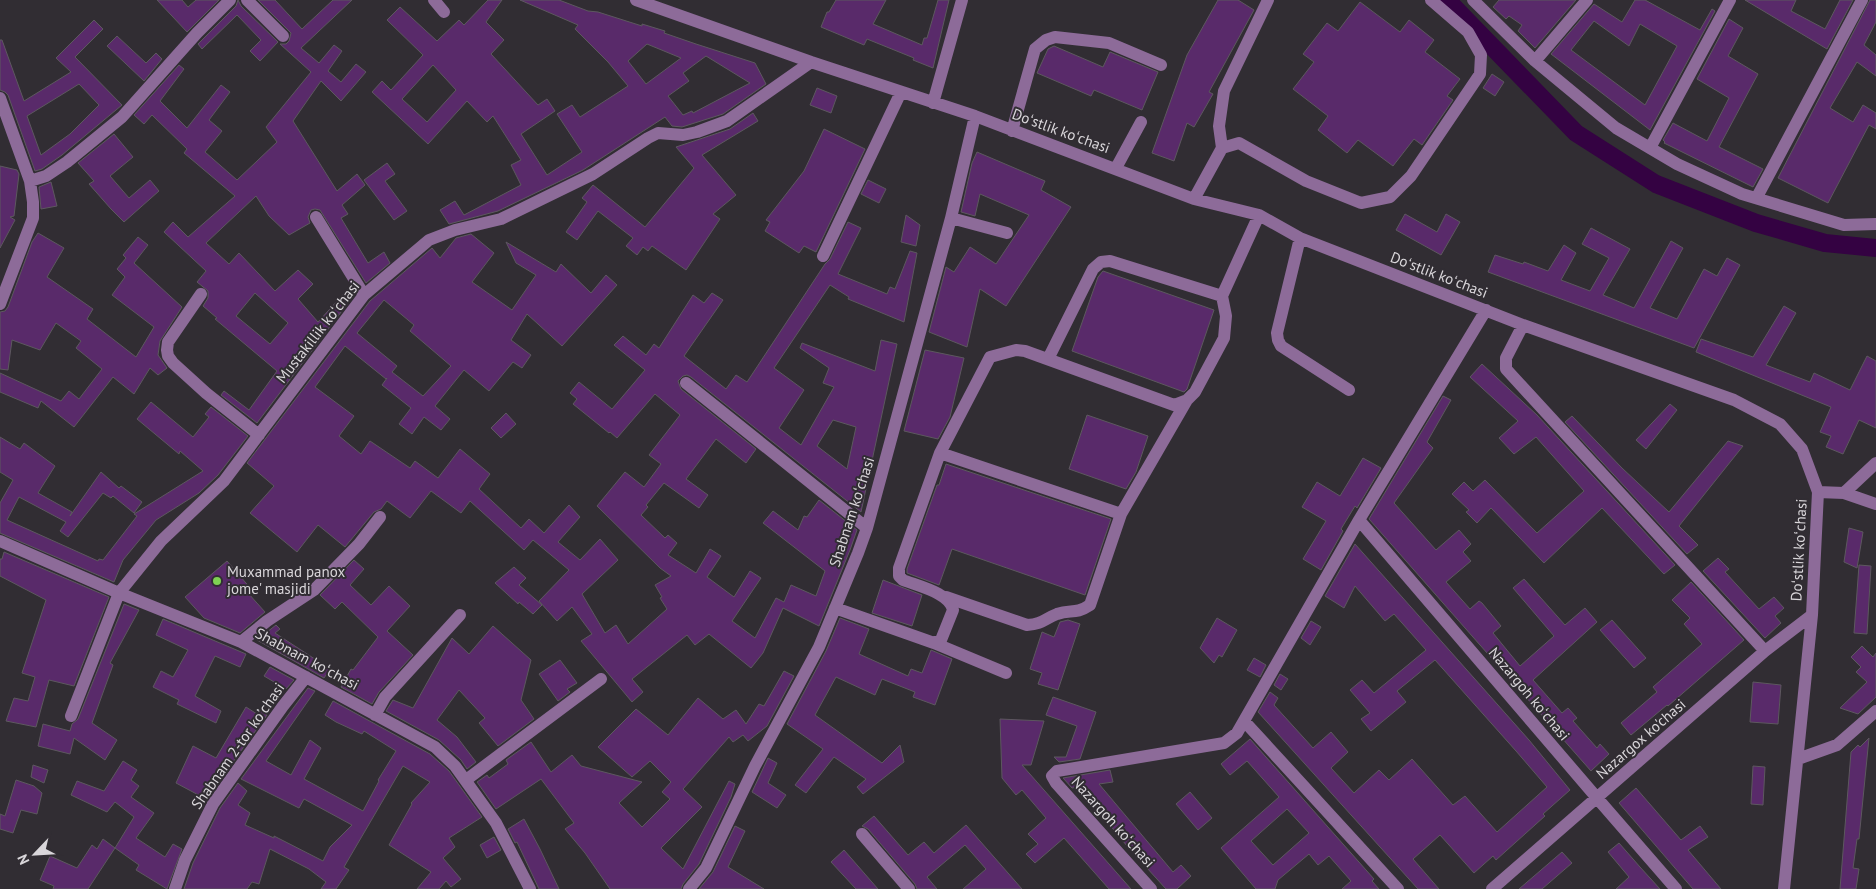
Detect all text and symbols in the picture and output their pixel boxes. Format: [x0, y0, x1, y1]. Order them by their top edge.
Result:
street label: Doʻstlik koʻchasi [1010, 104, 1113, 157]
street label: Doʻstlik koʻchasi [1388, 247, 1491, 302]
street label: Mustakillik koʻchasi [272, 277, 363, 387]
street label: Shabnam koʻchasi [825, 454, 878, 569]
street label: Doʻstlik koʻchasi [1786, 498, 1811, 602]
place label: Muxammad panox jome' masjidi [227, 562, 345, 598]
marker: Muxammad panox jome' masjidi [211, 575, 223, 587]
street label: Shabnam koʻchasi [252, 623, 362, 694]
street label: Nazargoh koʻchasi [1485, 643, 1574, 744]
street label: Shabnam 2-tor koʼchasi [187, 679, 288, 813]
street label: Nazargox ko'chasi [1592, 695, 1689, 783]
street label: Nazargoh koʻchasi [1067, 772, 1159, 871]
north arrow [10, 829, 60, 879]
text: N [13, 852, 33, 867]

